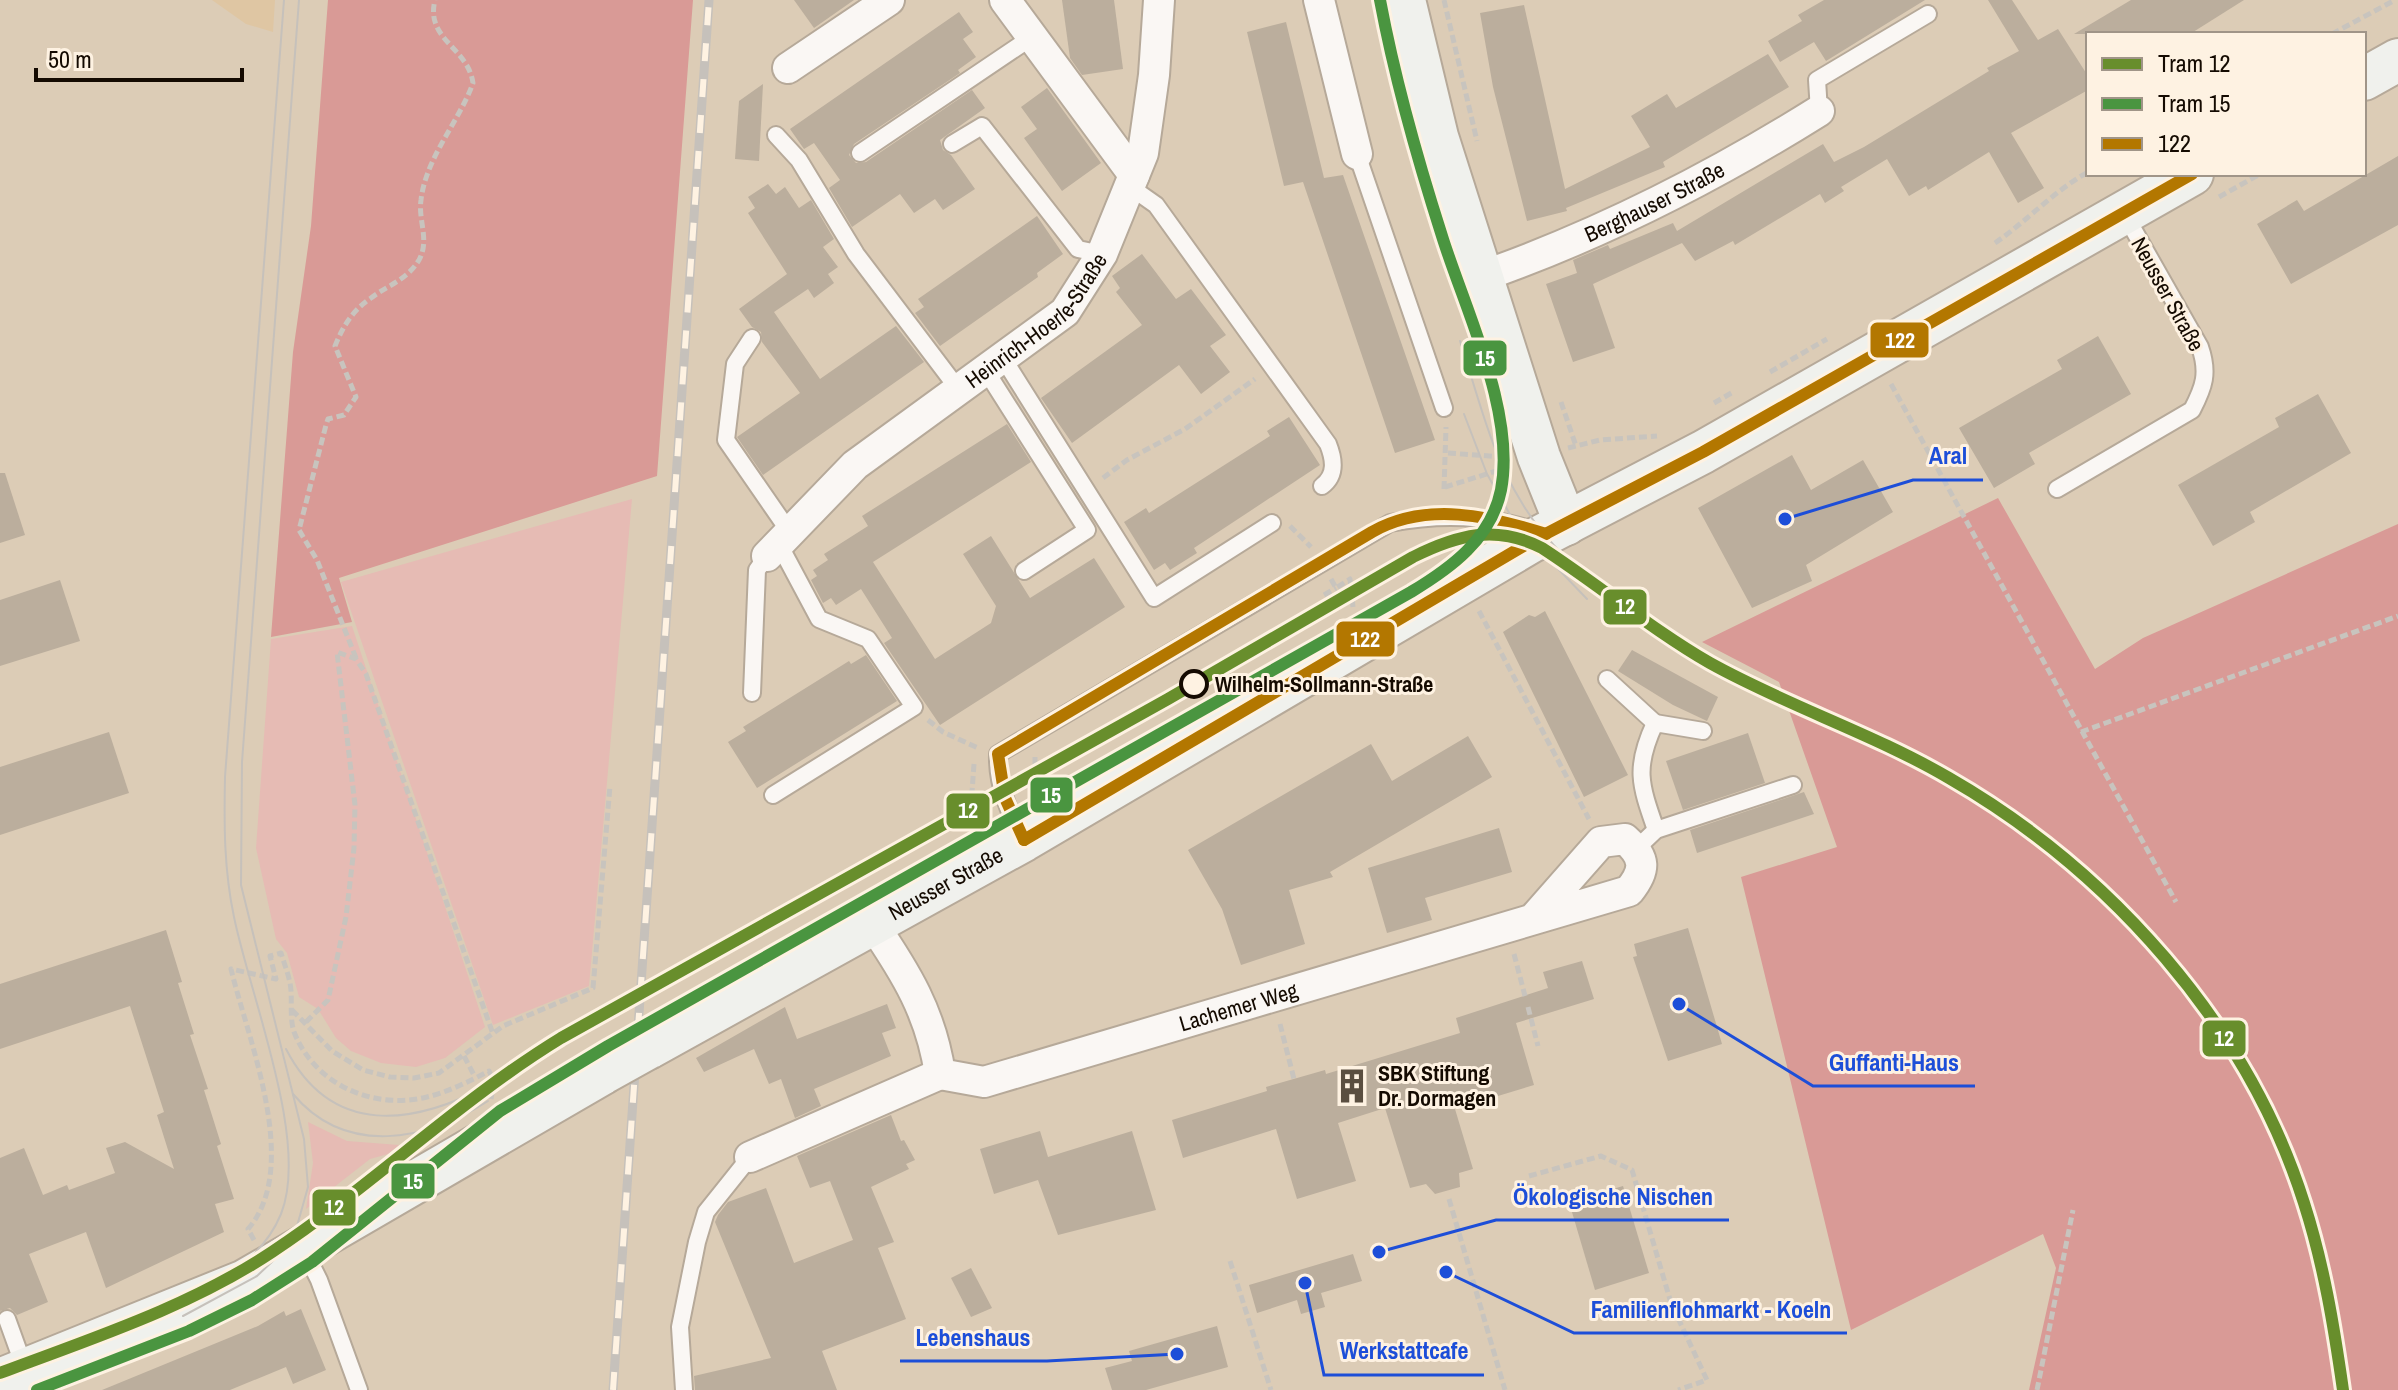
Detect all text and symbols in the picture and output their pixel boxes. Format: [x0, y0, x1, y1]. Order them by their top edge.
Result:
scale bar [36, 32, 242, 82]
legend [2086, 32, 2366, 176]
text: 50 m [48, 43, 92, 75]
text: Tram 12 [2158, 47, 2231, 79]
text: Tram 15 [2158, 87, 2231, 119]
text: 122 [2158, 127, 2191, 159]
street label: Berghauser Straße [1580, 155, 1730, 249]
street label: Neusser Straße [2124, 231, 2212, 357]
street label: Heinrich-Hoerle-Straße [959, 247, 1114, 395]
line badge: 122 [1869, 321, 1930, 359]
text: 122 [1885, 325, 1915, 355]
line badge: 15 [1462, 339, 1508, 377]
text: 15 [1475, 343, 1495, 373]
callout: Aral [1913, 432, 1983, 480]
text: Aral [1929, 439, 1967, 471]
line badge: 12 [1602, 588, 1648, 626]
text: 12 [1615, 591, 1635, 621]
line badge: 122 [1335, 620, 1396, 658]
text: 122 [1350, 624, 1380, 654]
place label: Wilhelm-Sollmann-Straße [1215, 669, 1433, 699]
marker: Wilhelm-Sollmann-Straße [1180, 670, 1208, 698]
line badge: 15 [1029, 776, 1074, 814]
text: 15 [1041, 780, 1061, 810]
line badge: 12 [945, 792, 991, 830]
text: 12 [958, 795, 978, 825]
street label: Neusser Straße [883, 840, 1008, 927]
street label: Lachemer Weg [1176, 975, 1301, 1038]
line badge: 12 [2201, 1019, 2247, 1058]
text: 12 [2214, 1023, 2234, 1053]
callout: Guffanti-Haus [1813, 1038, 1975, 1086]
text: Guffanti-Haus [1829, 1046, 1959, 1078]
place label: SBK Stiftung Dr. Dormagen [1378, 1058, 1496, 1113]
building icon: SBK Stiftung Dr. Dormagen [1333, 1067, 1371, 1105]
line badge: 15 [390, 1162, 436, 1200]
text: 15 [403, 1166, 423, 1196]
callout: Ökologische Nischen [1496, 1172, 1729, 1220]
text: Ökologische Nischen [1513, 1180, 1713, 1212]
line badge: 12 [311, 1188, 357, 1227]
text: 12 [324, 1192, 344, 1222]
callout: Familienflohmarkt - Koeln [1574, 1285, 1847, 1333]
text: Familienflohmarkt - Koeln [1591, 1293, 1831, 1325]
callout: Lebenshaus [900, 1313, 1047, 1361]
text: Lebenshaus [916, 1321, 1030, 1353]
callout: Werkstattcafe [1324, 1327, 1484, 1375]
text: Werkstattcafe [1340, 1334, 1468, 1366]

